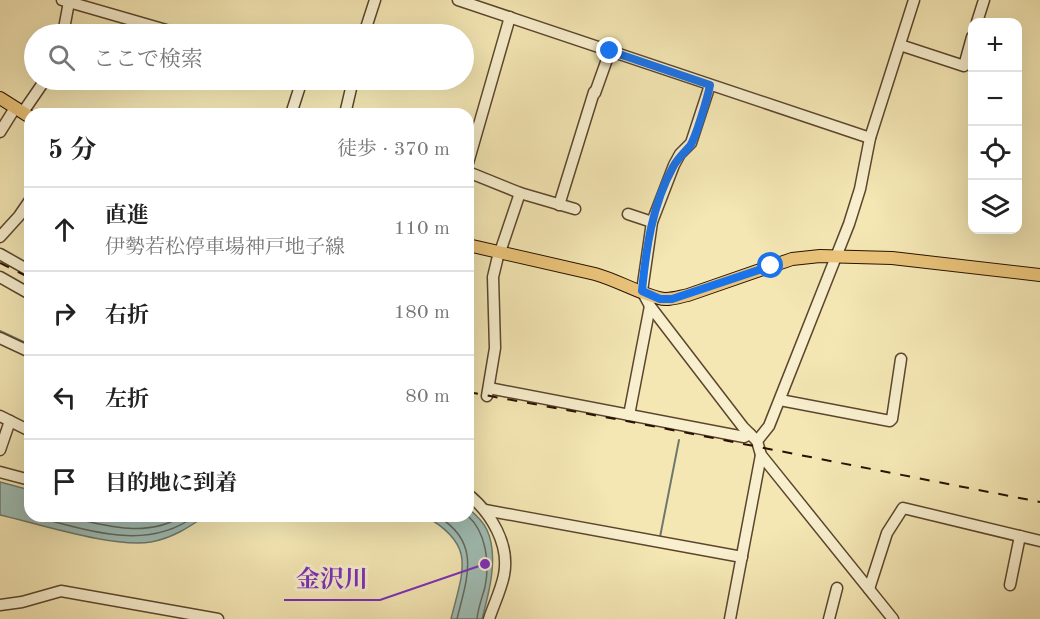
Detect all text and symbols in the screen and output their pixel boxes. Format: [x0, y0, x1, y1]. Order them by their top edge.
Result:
map controls [968, 18, 1022, 234]
button: + [968, 18, 1022, 72]
search box [24, 24, 474, 90]
route end [596, 37, 622, 63]
icon: search [45, 41, 78, 74]
text: ここで検索 [93, 49, 203, 71]
button: − [968, 72, 1022, 126]
button: locate [968, 126, 1022, 180]
text: 5 分 [48, 138, 96, 164]
text: 徒歩 · 370 m [337, 140, 450, 160]
button: layers [968, 180, 1022, 234]
text: 直進 [105, 205, 149, 227]
icon: ahead [48, 213, 81, 246]
text: 110 m [394, 219, 450, 239]
text: 伊勢若松停車場神戸地子線 [105, 238, 345, 258]
route start [757, 252, 783, 278]
icon: right [48, 297, 81, 330]
text: 180 m [394, 303, 450, 323]
text: 右折 [105, 305, 149, 327]
icon: left [48, 381, 81, 414]
text: 80 m [405, 387, 450, 407]
text: 左折 [105, 389, 149, 411]
icon: arrive [48, 465, 81, 498]
text: 目的地に到着 [105, 473, 237, 495]
callout: 金沢川 [284, 558, 380, 600]
text: 金沢川 [296, 566, 368, 593]

